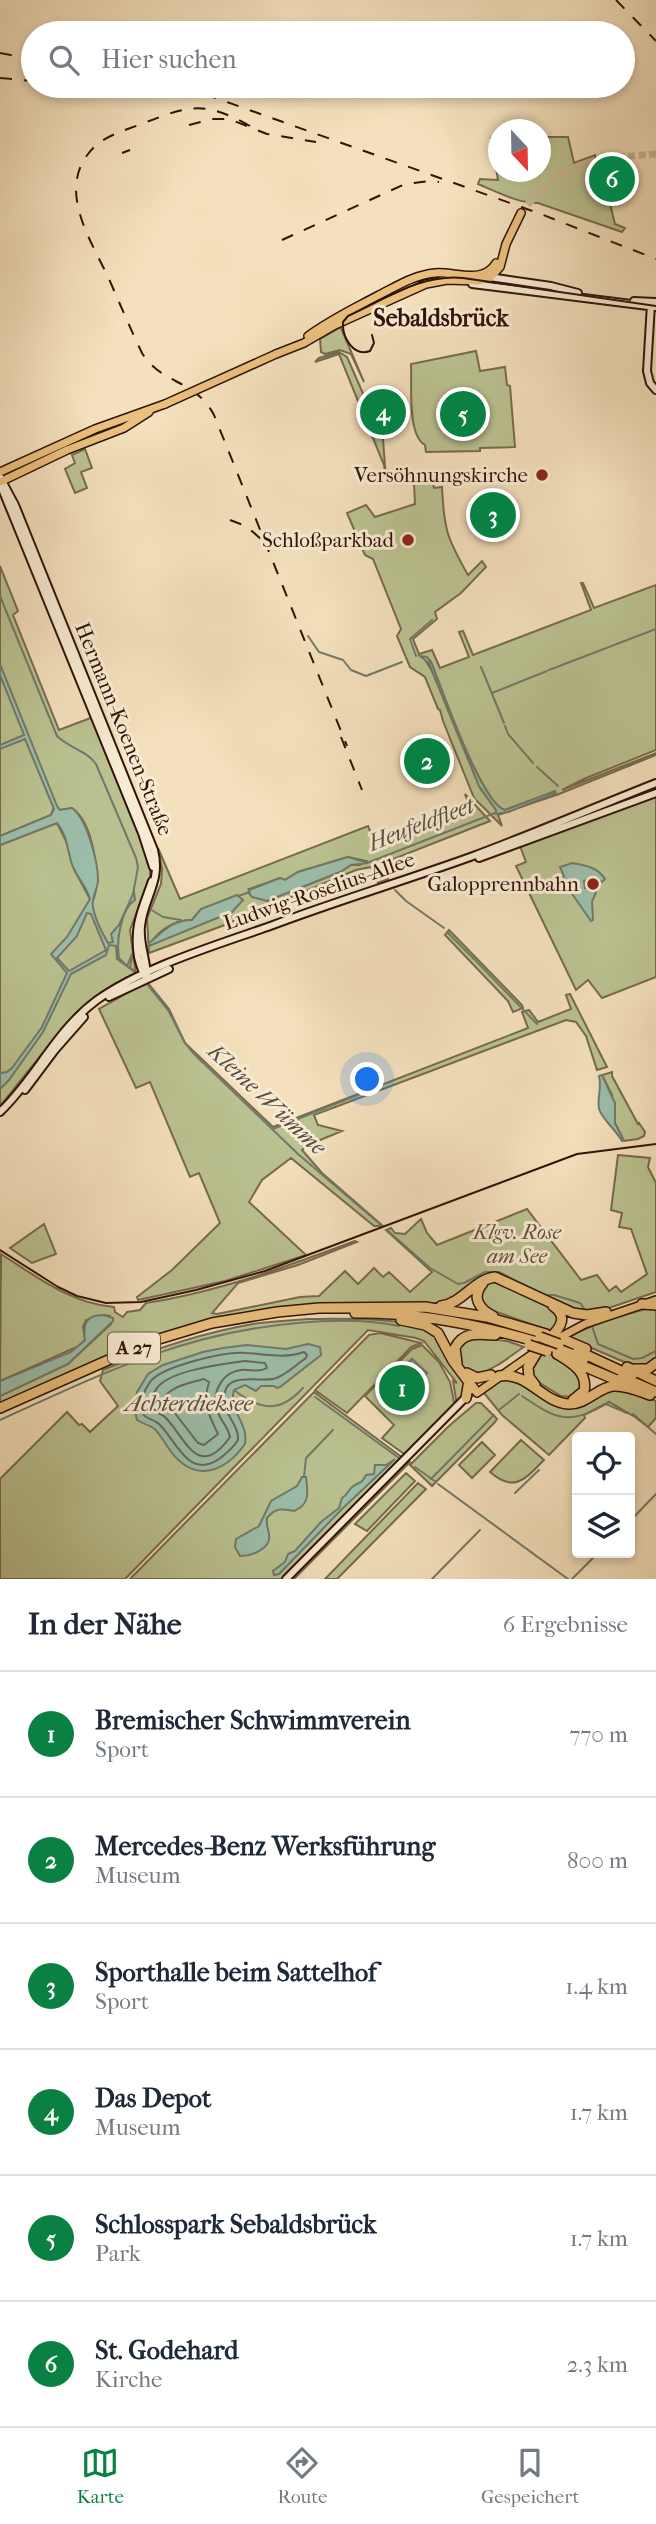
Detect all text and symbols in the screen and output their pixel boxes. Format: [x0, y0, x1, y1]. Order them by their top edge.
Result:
search box [21, 21, 635, 98]
icon: search [45, 41, 83, 79]
text: Hier suchen [101, 44, 237, 75]
north arrow [488, 119, 551, 182]
pin: 6 [589, 153, 635, 205]
district label: Sebaldsbrück [373, 304, 509, 332]
pin: 4 [360, 386, 406, 438]
pin: 5 [440, 388, 486, 440]
place label: Versöhnungskirche [353, 463, 528, 487]
marker: Versöhnungskirche [534, 467, 550, 483]
pin: 3 [470, 489, 516, 541]
place label: Schloßparkbad [262, 528, 395, 552]
marker: Schloßparkbad [400, 532, 416, 548]
street label: Hermann-Koenen-Straße [70, 619, 178, 839]
pin: 2 [404, 735, 450, 787]
water label: Heufeldfleet [363, 791, 479, 857]
street label: Ludwig-Roselius-Allee [220, 847, 418, 935]
place label: Galopprennbahn [427, 872, 579, 896]
marker: Galopprennbahn [585, 876, 601, 892]
water label: Kleine Wümme [201, 1036, 332, 1161]
your location [350, 1062, 384, 1096]
park label: Klgv. Rose am See [471, 1220, 561, 1268]
road number: A 27 [108, 1332, 160, 1364]
pin: 1 [379, 1362, 425, 1414]
water label: Achterdieksee [122, 1390, 254, 1417]
map controls [572, 1432, 635, 1558]
button: locate [572, 1432, 635, 1495]
button: layers [572, 1495, 635, 1558]
text: In der Nähe [28, 1607, 182, 1642]
text: 6 Ergebnisse [503, 1611, 628, 1638]
text: Bremischer Schwimmverein [95, 1705, 410, 1736]
text: 1 [47, 1721, 55, 1748]
text: 770 m [569, 1721, 628, 1748]
text: Sport [95, 1736, 149, 1763]
text: Mercedes-Benz Werksführung [95, 1831, 435, 1862]
text: 2 [45, 1847, 57, 1874]
text: 800 m [567, 1847, 628, 1874]
text: Museum [95, 1862, 181, 1889]
text: Sporthalle beim Sattelhof [95, 1957, 377, 1988]
text: 3 [46, 1973, 56, 2000]
text: 1.4 km [565, 1973, 628, 2000]
text: Sport [95, 1988, 149, 2015]
text: Das Depot [95, 2083, 211, 2114]
text: 4 [44, 2099, 58, 2126]
text: 1.7 km [570, 2099, 628, 2126]
text: Museum [95, 2114, 181, 2141]
text: Schlosspark Sebaldsbrück [95, 2209, 376, 2240]
text: 5 [46, 2225, 56, 2252]
text: 1.7 km [570, 2225, 628, 2252]
text: Park [95, 2240, 141, 2267]
text: St. Godehard [95, 2335, 238, 2366]
text: 6 [45, 2351, 57, 2378]
text: 2.3 km [566, 2351, 628, 2378]
text: Kirche [95, 2366, 162, 2393]
tab: Karte [77, 2444, 124, 2508]
tab: Route [278, 2444, 327, 2508]
tab: Gespeichert [481, 2444, 579, 2508]

